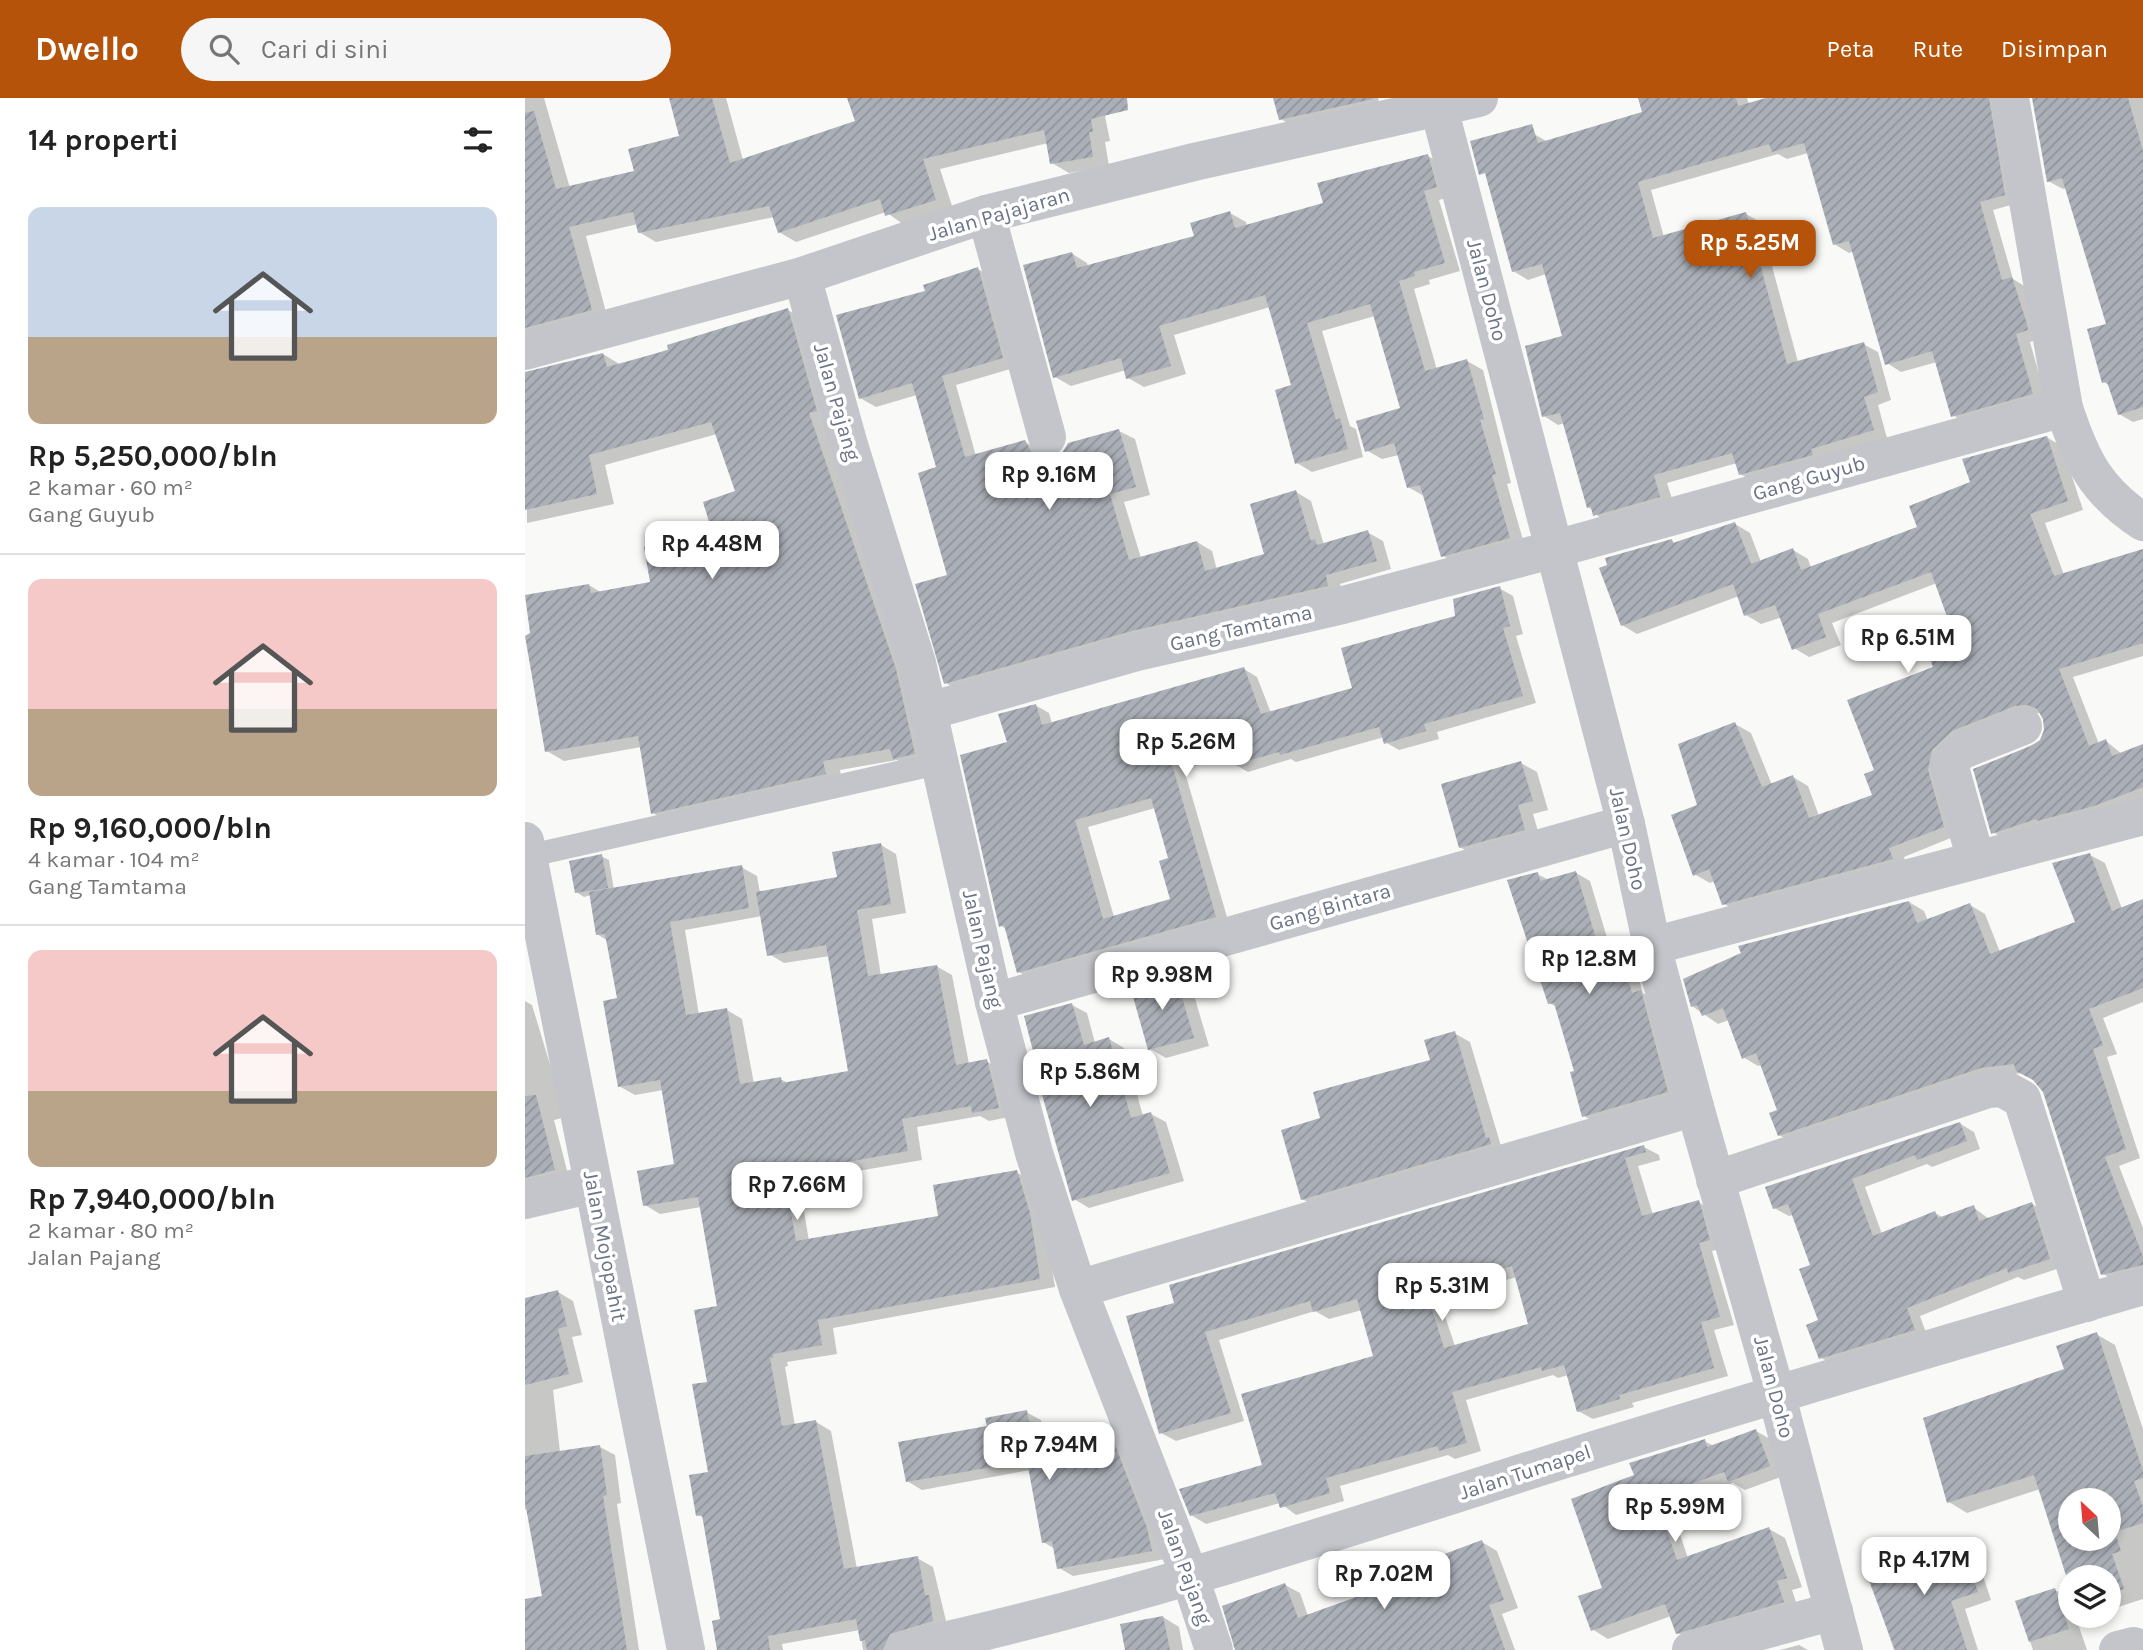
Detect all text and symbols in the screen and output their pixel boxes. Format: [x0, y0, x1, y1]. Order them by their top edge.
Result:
search box [181, 18, 671, 81]
text: Dwello [35, 30, 139, 68]
icon: search [205, 30, 243, 68]
text: Cari di sini [261, 34, 389, 65]
text: Peta [1827, 35, 1874, 63]
text: Rute [1912, 35, 1963, 63]
text: Disimpan [2001, 35, 2108, 63]
icon: filters [459, 121, 497, 159]
text: 14 properti [28, 122, 179, 158]
street label: Jalan Pajajaran [925, 182, 1073, 246]
pin: Rp 5.25M [1678, 220, 1822, 280]
text: Rp 5.25M [1700, 229, 1800, 256]
street label: Jalan Doho [1462, 236, 1512, 344]
icon: home [200, 253, 326, 379]
street label: Jalan Pajang [809, 341, 865, 464]
text: Rp 5,250,000/bln [28, 438, 278, 474]
street label: Gang Guyub [1750, 451, 1868, 505]
pin: Rp 9.16M [977, 452, 1121, 512]
text: Rp 9.16M [1001, 461, 1097, 488]
text: 2 kamar · 60 m² [28, 474, 193, 501]
text: Gang Guyub [28, 501, 155, 528]
pin: Rp 4.48M [640, 522, 784, 581]
text: Rp 4.48M [661, 530, 763, 557]
street label: Gang Tamtama [1168, 600, 1314, 656]
pin: Rp 6.51M [1836, 616, 1980, 675]
text: Rp 6.51M [1860, 624, 1956, 651]
icon: home [200, 625, 326, 751]
pin: Rp 5.26M [1114, 720, 1258, 779]
text: Rp 5.26M [1136, 728, 1236, 755]
street label: Jalan Doho [1605, 785, 1651, 893]
text: Rp 9,160,000/bln [28, 810, 272, 846]
text: 4 kamar · 104 m² [28, 846, 200, 873]
text: Gang Tamtama [28, 873, 187, 900]
street label: Gang Bintara [1267, 878, 1393, 936]
street label: Jalan Pajang [958, 887, 1008, 1011]
pin: Rp 12.8M [1517, 936, 1661, 996]
text: Rp 12.8M [1541, 945, 1637, 972]
pin: Rp 9.98M [1090, 953, 1234, 1012]
text: Rp 9.98M [1111, 961, 1213, 988]
icon: home [200, 996, 326, 1122]
pin: Rp 5.86M [1018, 1049, 1162, 1109]
text: Rp 5.86M [1039, 1058, 1141, 1085]
pin: Rp 7.66M [725, 1162, 869, 1222]
street label: Jalan Mojopahit [579, 1169, 631, 1324]
text: Rp 7.66M [747, 1171, 847, 1198]
text: Rp 7,940,000/bln [28, 1181, 276, 1217]
text: 2 kamar · 80 m² [28, 1217, 194, 1244]
text: Jalan Pajang [28, 1244, 161, 1271]
pin: Rp 5.31M [1370, 1264, 1514, 1323]
text: Rp 5.31M [1394, 1272, 1490, 1299]
street label: Jalan Doho [1749, 1333, 1799, 1441]
pin: Rp 7.94M [977, 1422, 1121, 1482]
text: Rp 7.94M [1000, 1431, 1098, 1458]
street label: Jalan Tumapel [1456, 1439, 1594, 1505]
pin: Rp 5.99M [1603, 1484, 1747, 1544]
north arrow [2058, 1488, 2121, 1550]
map controls [2058, 1488, 2121, 1628]
text: Rp 5.99M [1624, 1493, 1726, 1520]
street label: Jalan Pajang [1153, 1506, 1217, 1628]
pin: Rp 4.17M [1852, 1538, 1996, 1597]
text: Rp 4.17M [1877, 1546, 1971, 1573]
pin: Rp 7.02M [1312, 1552, 1456, 1611]
text: Rp 7.02M [1334, 1560, 1434, 1587]
button: layers [2058, 1565, 2121, 1628]

